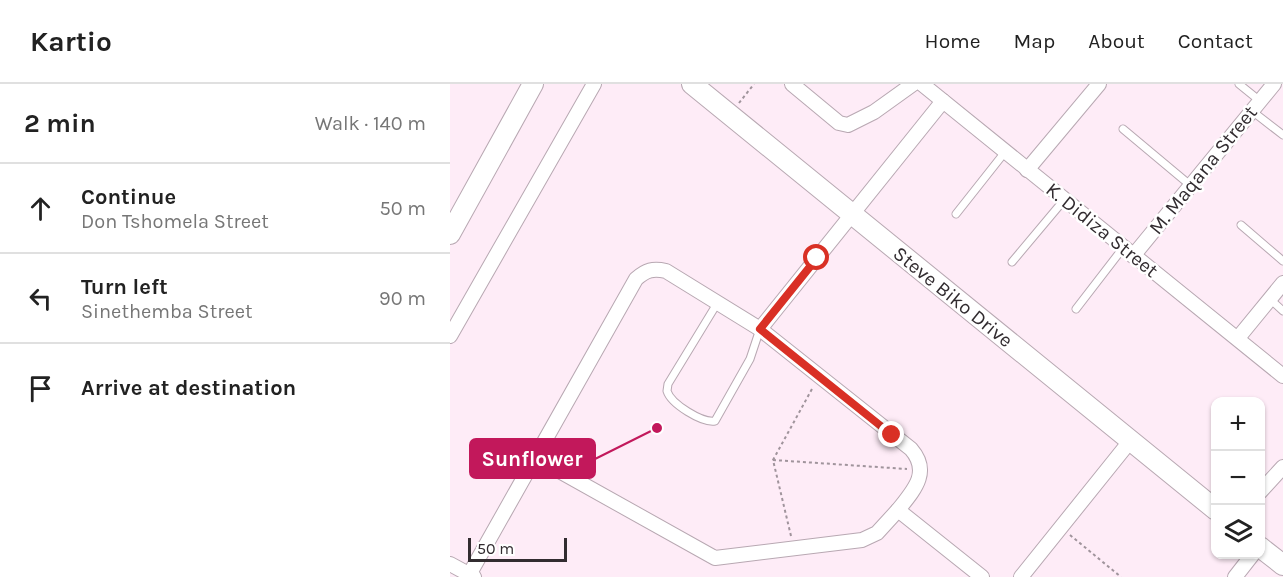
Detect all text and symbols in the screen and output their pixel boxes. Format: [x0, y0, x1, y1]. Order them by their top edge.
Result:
text: Kartio [30, 25, 112, 58]
text: Home [925, 29, 981, 53]
text: Map [1014, 29, 1055, 53]
text: About [1088, 29, 1145, 53]
text: Contact [1178, 29, 1253, 53]
street label: M. Maqana Street [1144, 101, 1262, 239]
text: 2 min [24, 108, 96, 139]
text: Walk · 140 m [315, 112, 426, 135]
street label: K. Didiza Street [1041, 178, 1163, 283]
text: Continue [81, 184, 176, 210]
icon: ahead [24, 192, 57, 225]
text: 50 m [379, 197, 426, 220]
text: Don Tshomela Street [81, 210, 269, 233]
street label: Steve Biko Drive [889, 242, 1017, 352]
route start [803, 244, 829, 270]
text: Turn left [81, 274, 168, 300]
icon: left [24, 282, 57, 315]
text: 90 m [379, 287, 426, 310]
text: Sinethemba Street [81, 300, 252, 323]
icon: arrive [24, 372, 57, 405]
text: Arrive at destination [81, 375, 296, 401]
map controls [1211, 397, 1265, 559]
button: + [1211, 397, 1265, 451]
route end [878, 421, 904, 447]
callout: Sunflower [470, 439, 595, 478]
text: Sunflower [482, 447, 583, 471]
button: − [1211, 451, 1265, 505]
button: layers [1211, 505, 1265, 559]
scale bar [468, 535, 567, 562]
text: 50 m [477, 539, 514, 558]

